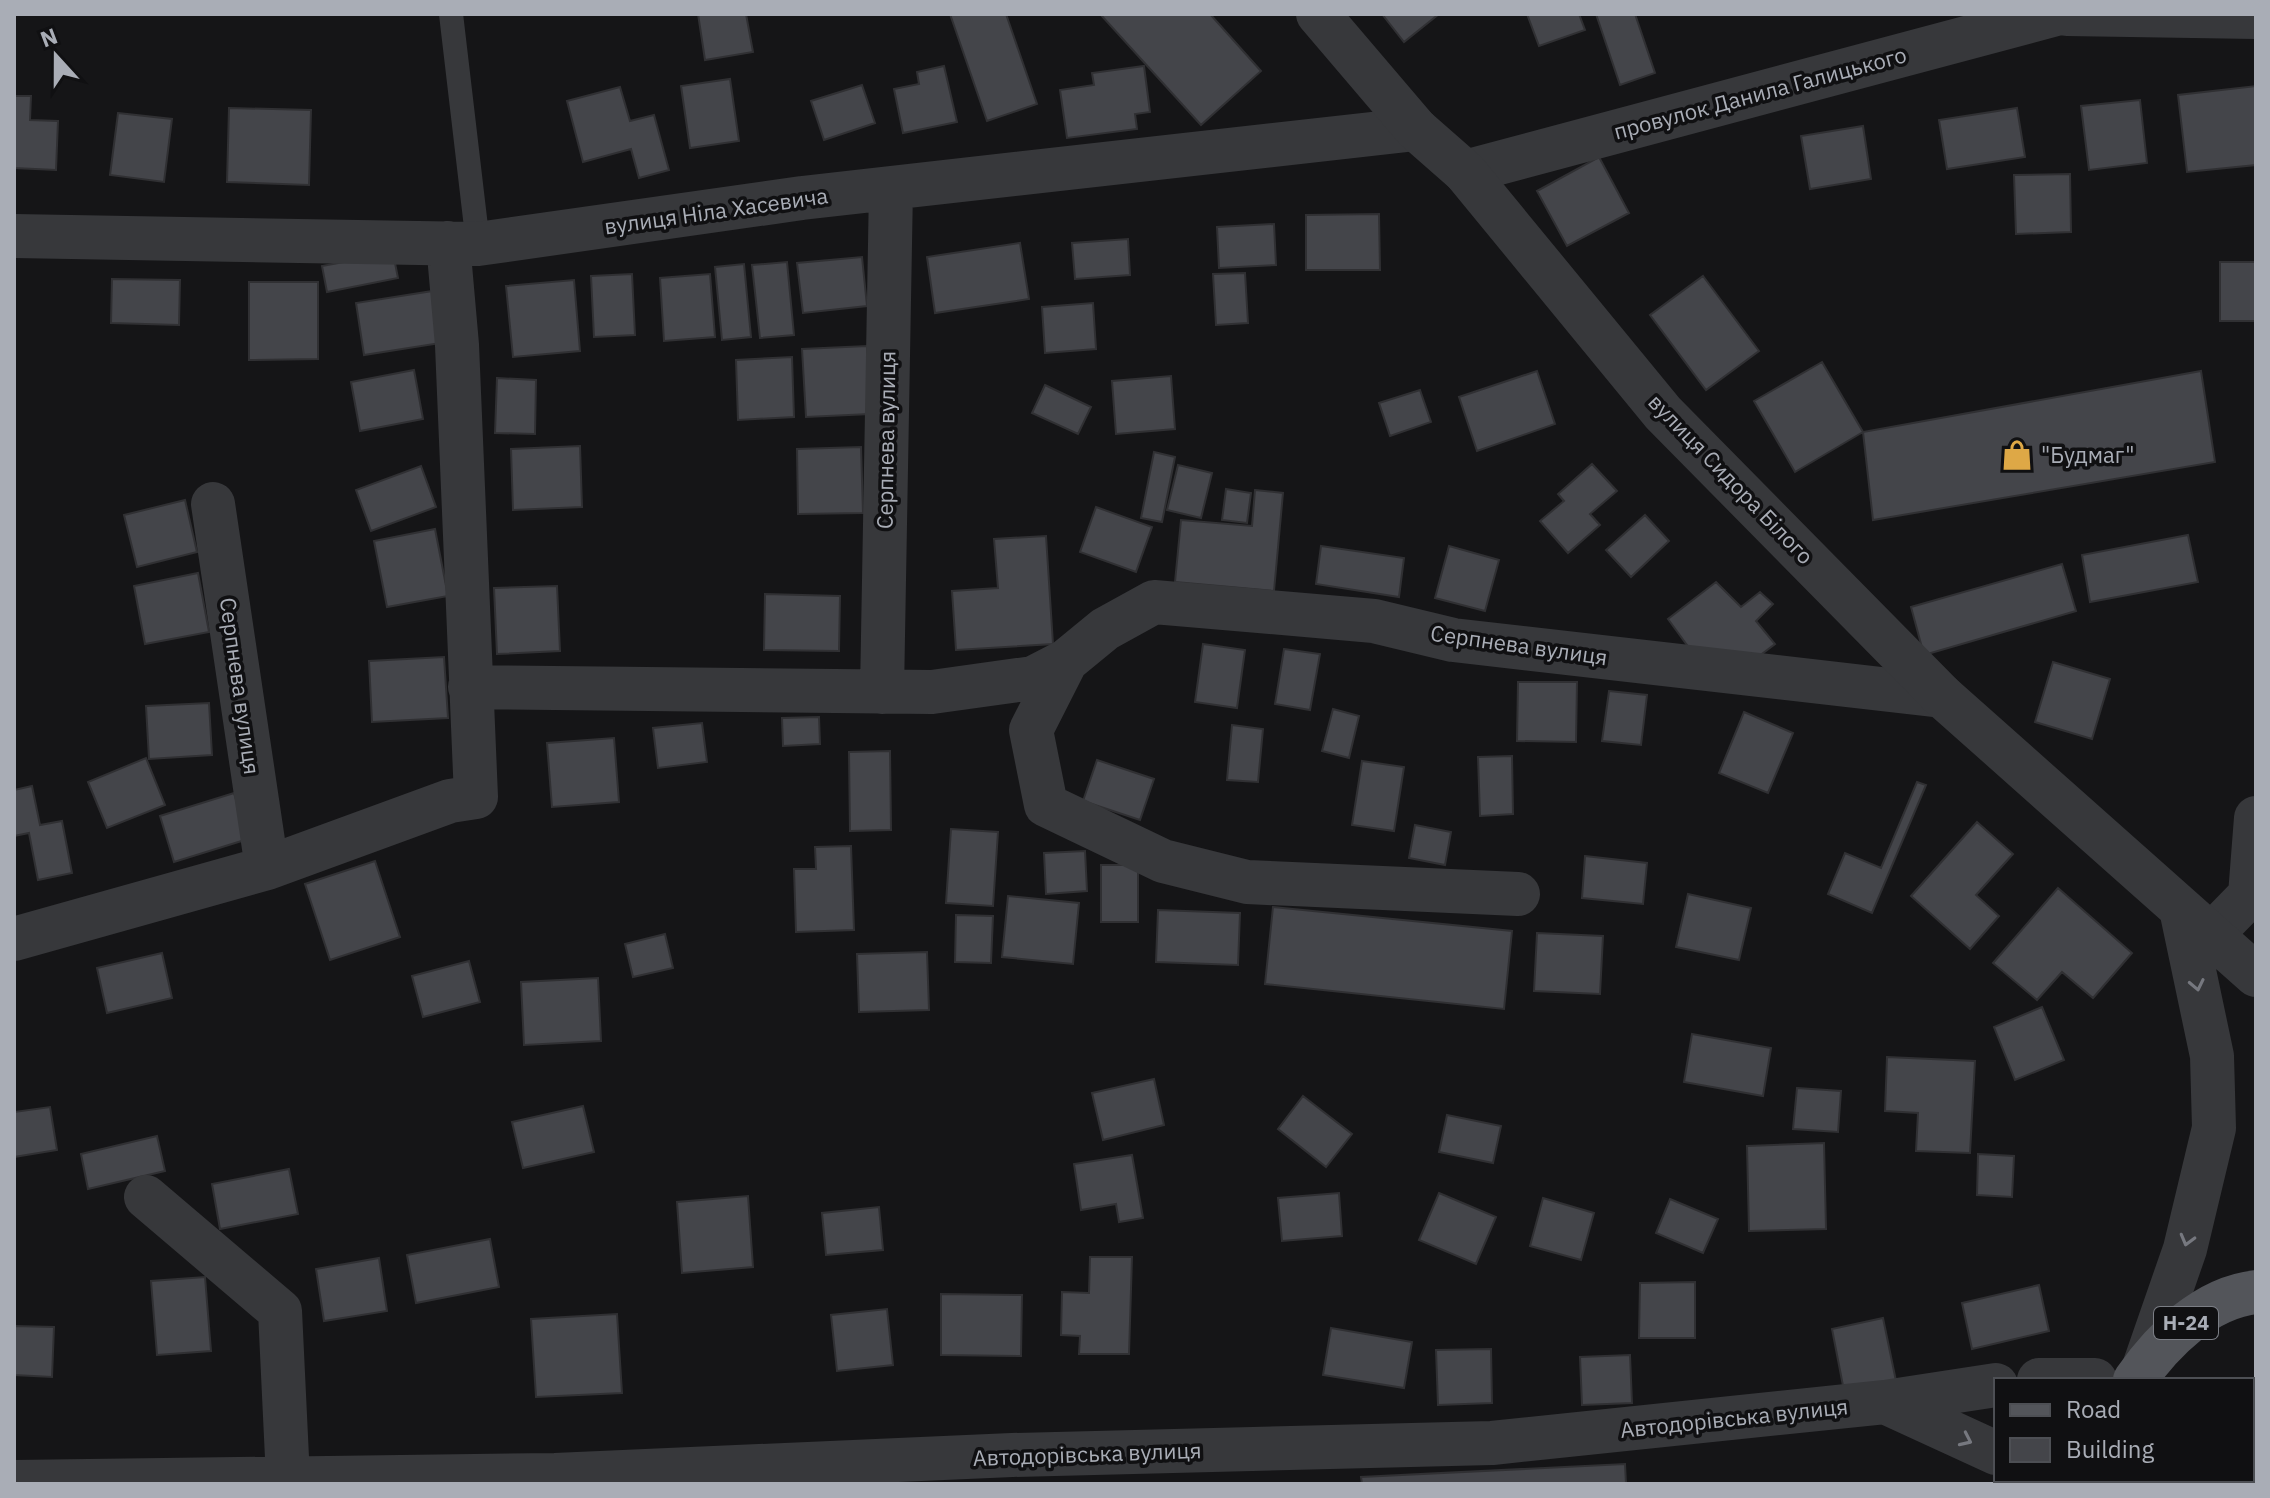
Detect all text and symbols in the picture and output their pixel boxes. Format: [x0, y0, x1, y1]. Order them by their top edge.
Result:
north arrow [16, 16, 96, 96]
text: N [36, 20, 61, 53]
street label: провулок Данила Галицького [1610, 39, 1909, 146]
street label: вулиця Ніла Хасевича [602, 180, 830, 241]
street label: Серпнева вулиця [869, 351, 902, 529]
street label: вулиця Сидора Білого [1643, 387, 1820, 570]
shop icon: "Будмаг" [2000, 438, 2034, 472]
place label: "Будмаг" [2041, 440, 2134, 469]
street label: Серпнева вулиця [214, 596, 267, 776]
street label: Серпнева вулиця [1429, 618, 1609, 671]
one-way arrow [2188, 978, 2205, 992]
one-way arrow [2179, 1233, 2196, 1247]
road number: Н-24 [2154, 1307, 2218, 1339]
legend [1994, 1378, 2254, 1482]
street label: Автодорівська вулиця [1619, 1391, 1849, 1444]
text: Road [2066, 1393, 2121, 1425]
one-way arrow [1958, 1430, 1972, 1446]
text: Building [2066, 1433, 2154, 1465]
street label: Автодорівська вулиця [972, 1435, 1202, 1472]

